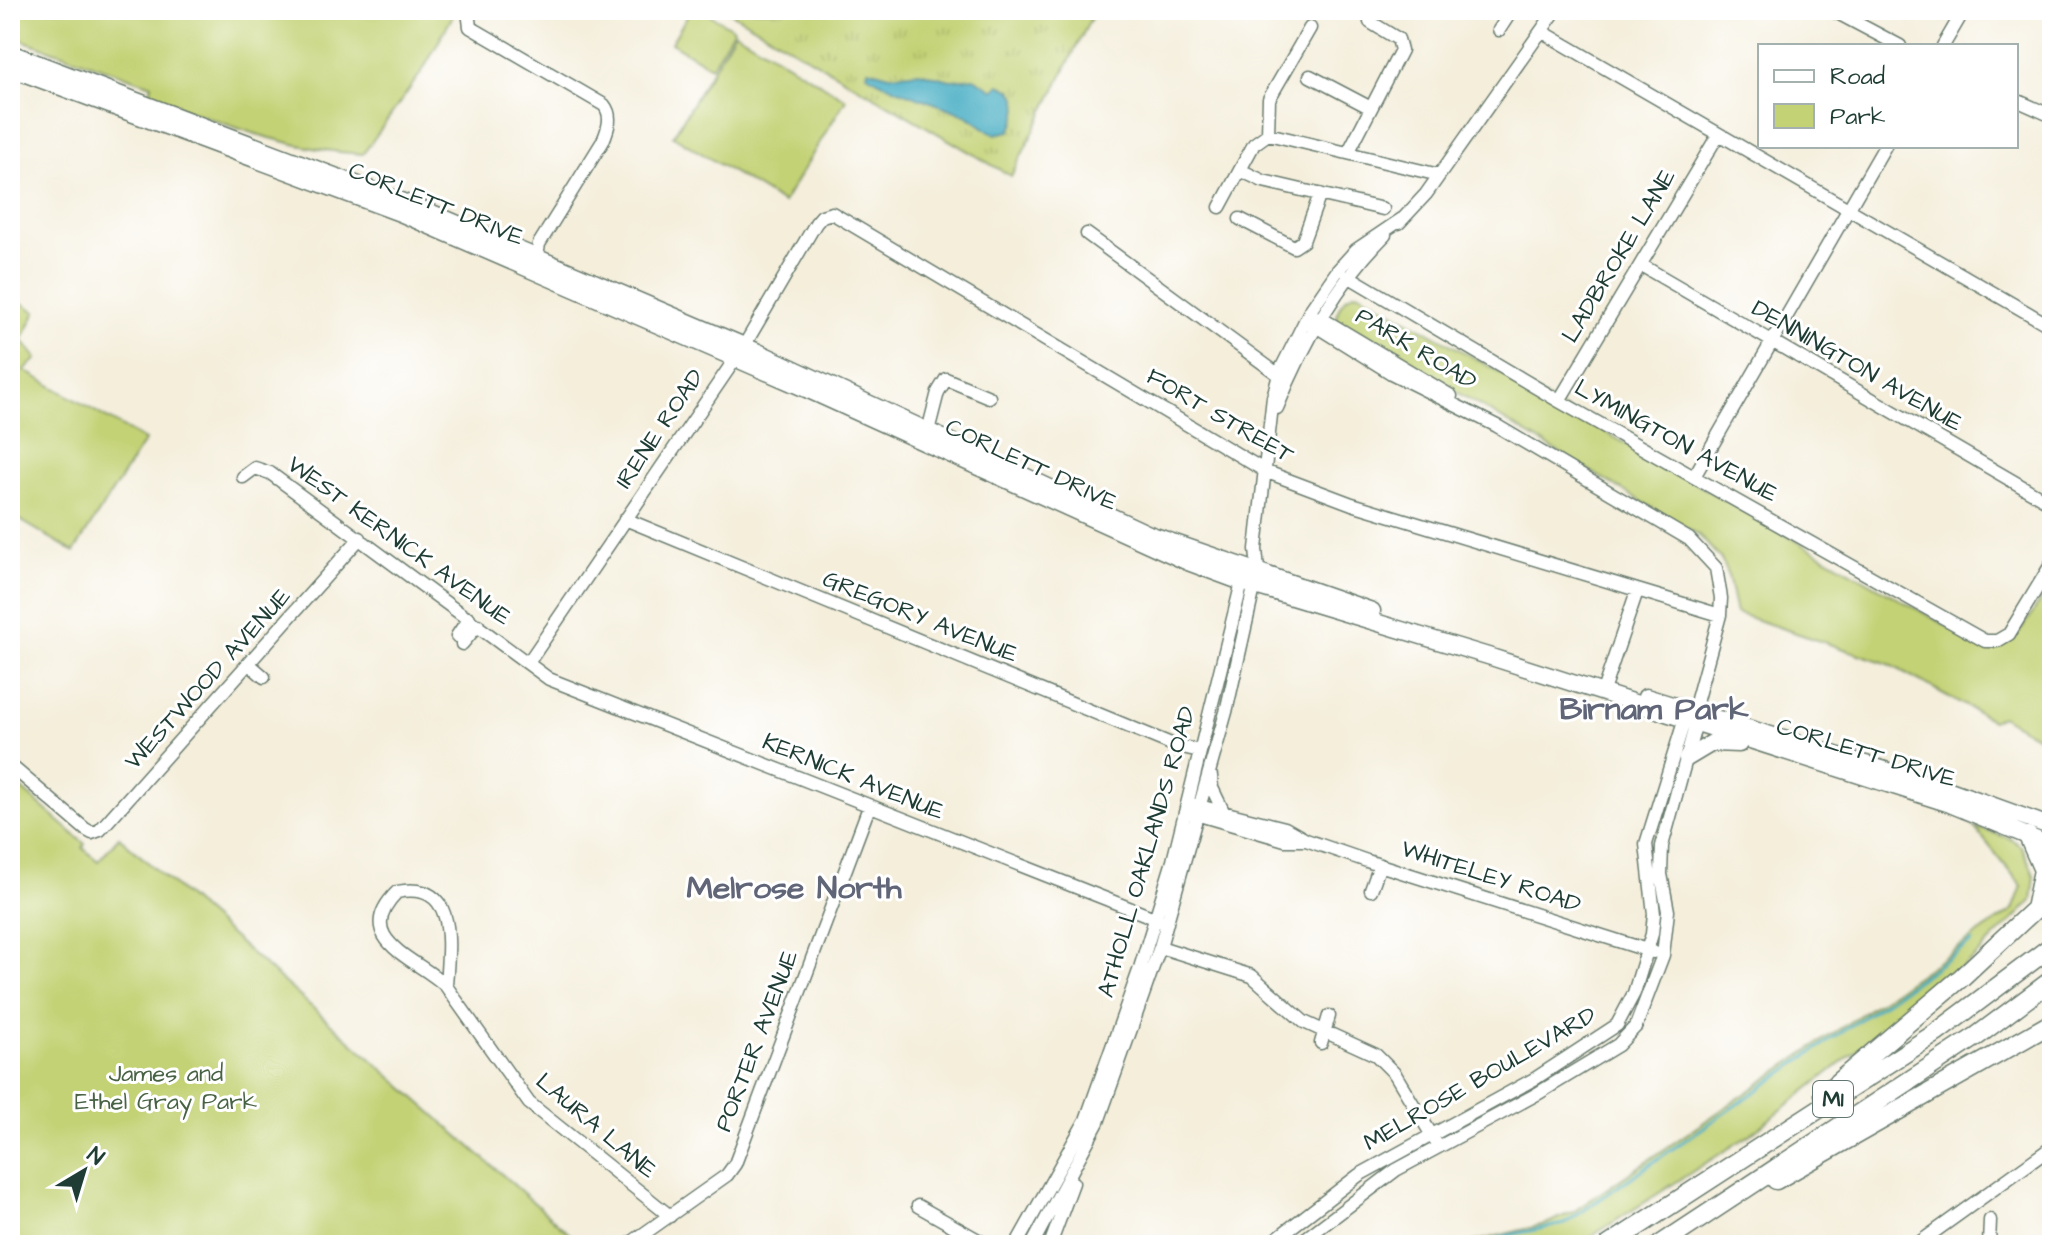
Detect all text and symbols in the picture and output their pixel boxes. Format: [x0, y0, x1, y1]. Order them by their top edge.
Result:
legend [1758, 44, 2018, 148]
text: Road [1830, 60, 1885, 94]
text: Park [1830, 100, 1886, 134]
street label: CORLETT DRIVE [343, 153, 529, 255]
street label: LADBROKE LANE [1554, 163, 1684, 349]
street label: DENNINGTON AVENUE [1745, 292, 1969, 440]
street label: PARK ROAD [1349, 299, 1483, 399]
street label: FORT STREET [1140, 360, 1300, 472]
street label: IRENE ROAD [607, 362, 713, 496]
street label: LYMINGTON AVENUE [1568, 371, 1784, 511]
street label: CORLETT DRIVE [939, 410, 1123, 520]
street label: WEST KERNICK AVENUE [280, 448, 518, 634]
street label: GREGORY AVENUE [817, 562, 1023, 672]
street label: WESTWOOD AVENUE [117, 581, 299, 777]
district label: Birnam Park [1559, 687, 1749, 732]
street label: ATHOLL OAKLANDS ROAD [1089, 702, 1205, 1002]
street label: CORLETT DRIVE [1772, 710, 1960, 796]
street label: KERNICK AVENUE [757, 725, 949, 829]
street label: WHITELEY ROAD [1397, 832, 1585, 922]
district label: Melrose North [686, 866, 903, 911]
street label: PORTER AVENUE [707, 945, 807, 1137]
street label: MELROSE BOULEVARD [1357, 998, 1603, 1160]
park label: James and Ethel Gray Park [75, 1057, 258, 1120]
street label: LAURA LANE [528, 1065, 664, 1187]
road number: M1 [1813, 1081, 1853, 1117]
north arrow [44, 1131, 124, 1211]
text: N [80, 1140, 111, 1173]

